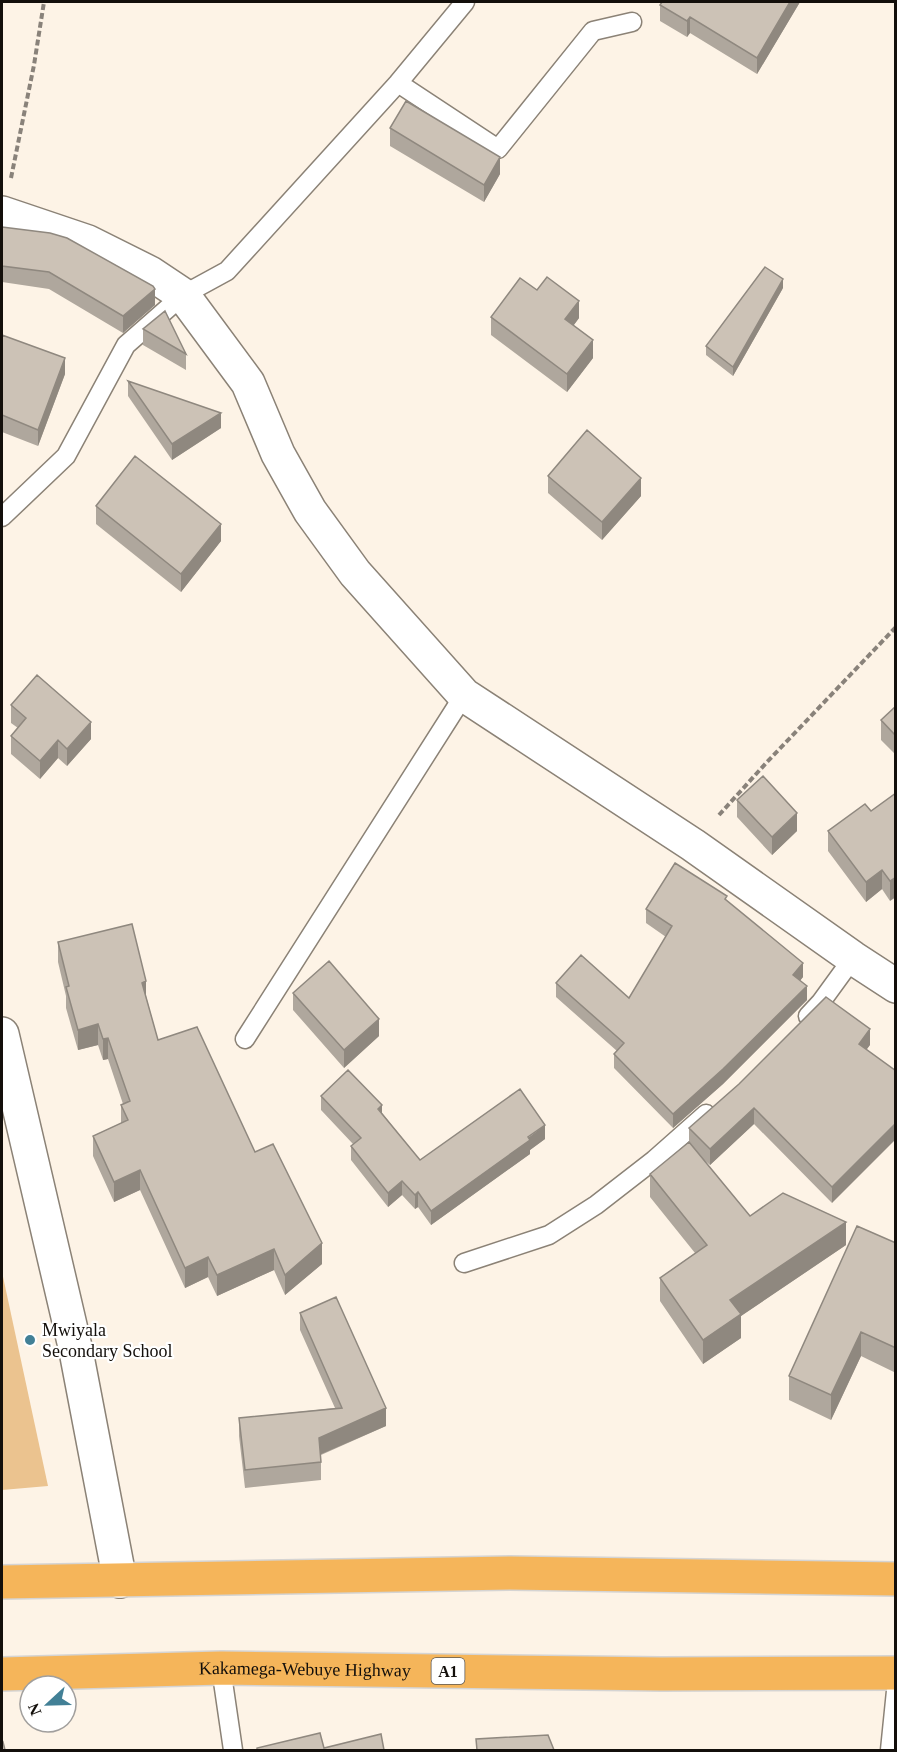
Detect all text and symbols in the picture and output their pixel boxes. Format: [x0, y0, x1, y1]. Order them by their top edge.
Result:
place label: Mwiyala Secondary School [42, 1320, 172, 1361]
marker: Mwiyala Secondary School [23, 1333, 37, 1347]
street label: Kakamega-Webuye Highway [199, 1658, 411, 1681]
road number: A1 [432, 1658, 464, 1684]
north arrow [18, 1674, 78, 1734]
text: N [24, 1700, 45, 1718]

